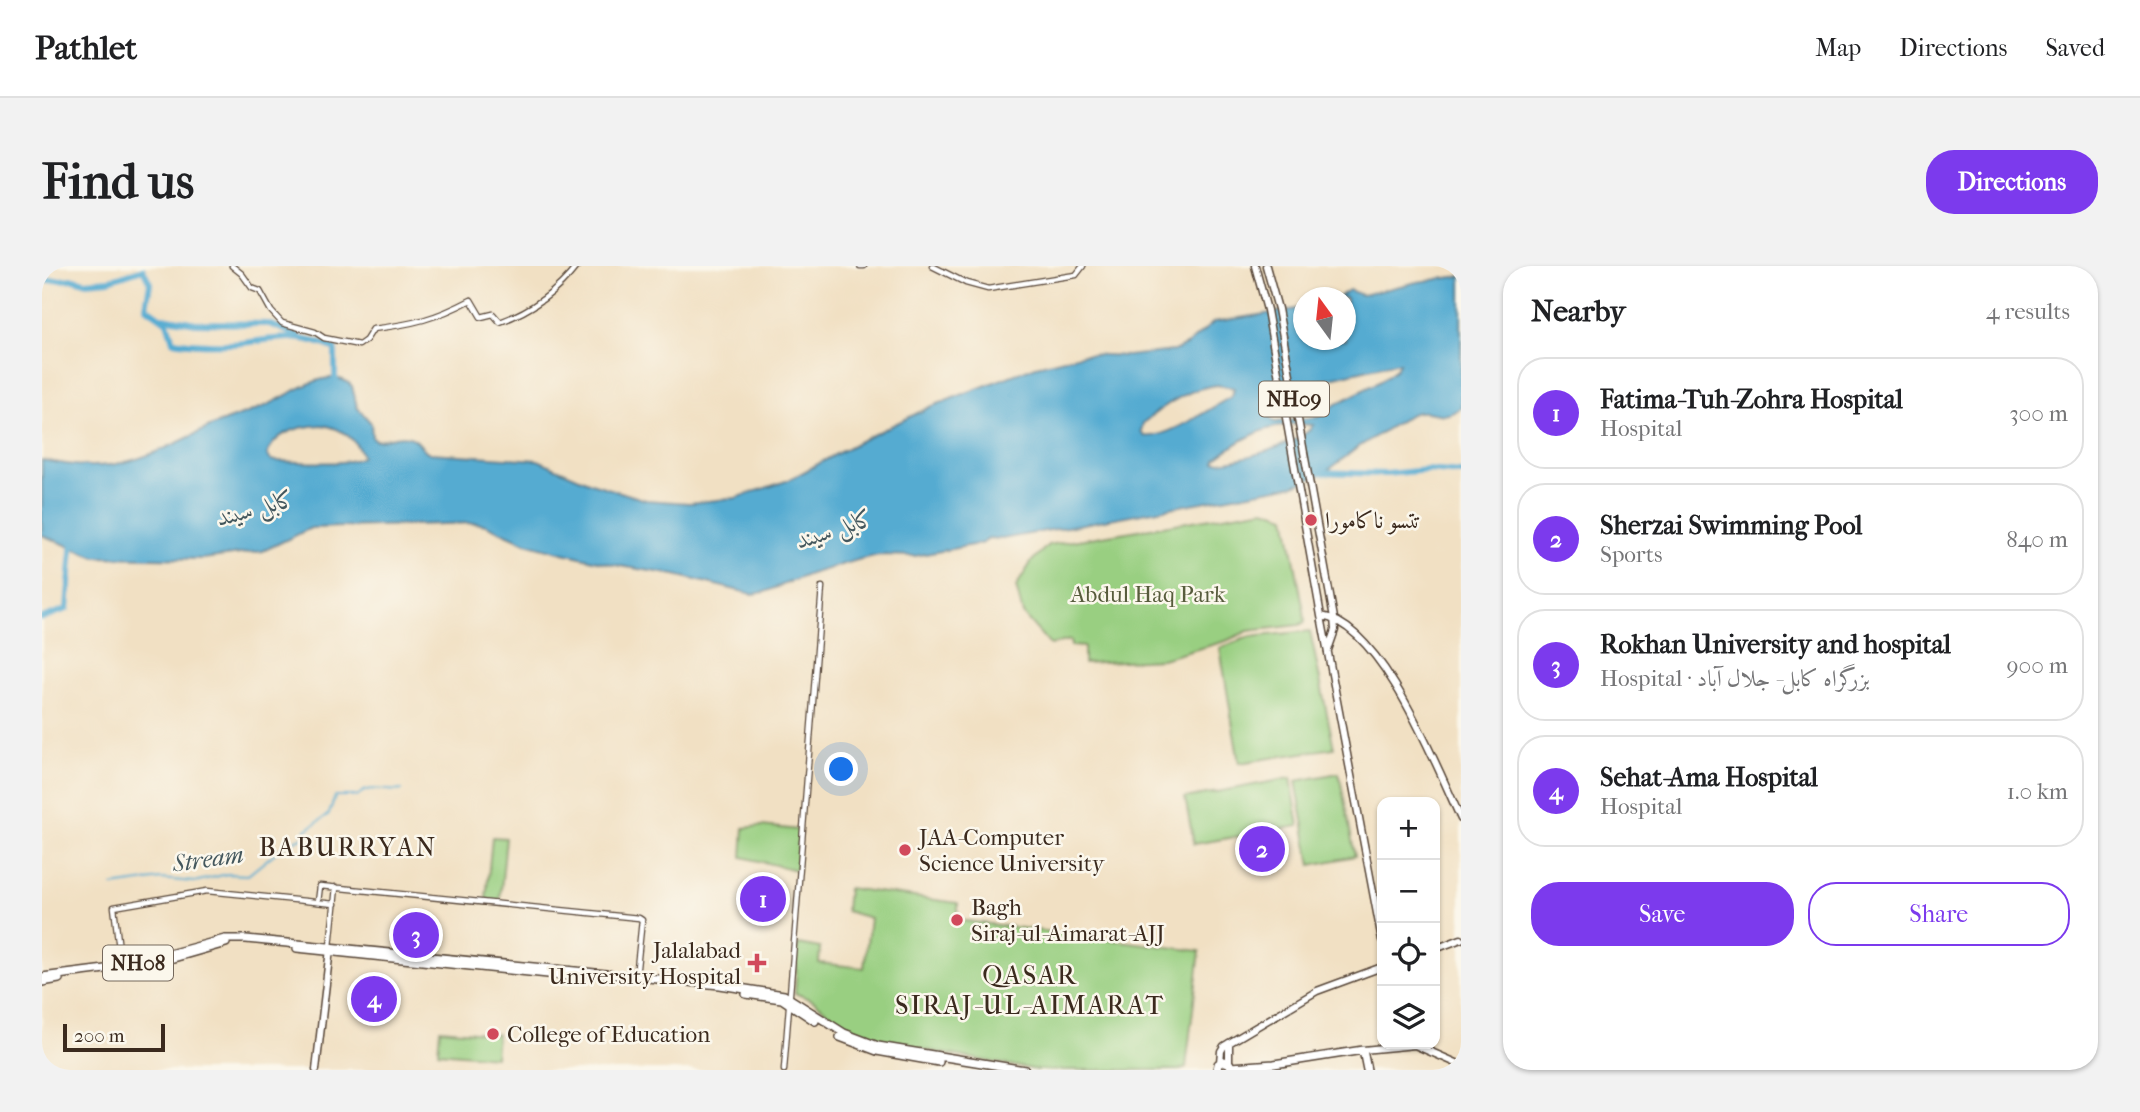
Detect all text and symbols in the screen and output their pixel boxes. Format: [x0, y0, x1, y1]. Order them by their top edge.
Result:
text: Pathlet [35, 29, 137, 68]
text: Map [1815, 34, 1861, 62]
text: Directions [1899, 34, 2007, 62]
text: Saved [2045, 34, 2105, 62]
button: Directions [1926, 150, 2098, 214]
text: Find us [42, 153, 194, 211]
north arrow [1293, 287, 1356, 350]
text: Nearby [1531, 294, 1626, 329]
text: 4 results [1986, 298, 2070, 325]
road number: NH09 [1259, 382, 1329, 416]
text: Fatima-Tuh-Zohra Hospital [1600, 384, 1903, 415]
text: 1 [1552, 400, 1560, 427]
text: 300 m [2009, 400, 2068, 427]
text: Hospital [1600, 415, 1682, 442]
water label: کابل سيند [214, 484, 299, 535]
water label: کابل سيند [792, 503, 879, 558]
place label: تتسو ناکامورا [1325, 507, 1421, 535]
text: Sherzai Swimming Pool [1600, 510, 1863, 541]
marker: تتسو ناکامورا [1303, 512, 1319, 528]
text: 2 [1550, 526, 1562, 553]
text: 840 m [2006, 526, 2068, 553]
text: Sports [1600, 541, 1662, 568]
park label: Abdul Haq Park [1069, 581, 1227, 608]
text: Rokhan University and hospital [1600, 629, 1951, 660]
text: 3 [1551, 652, 1561, 679]
text: 900 m [2007, 652, 2068, 679]
text: Hospital · بزرگراه کابل- جلال آباد [1600, 665, 1869, 692]
your location [824, 752, 858, 786]
text: Sehat-Ama Hospital [1600, 762, 1818, 793]
text: 4 [1549, 778, 1563, 805]
text: 1.0 km [2007, 778, 2068, 805]
text: Hospital [1600, 793, 1682, 820]
map controls [1377, 797, 1440, 1049]
button: + [1377, 797, 1440, 860]
pin: 2 [1239, 823, 1285, 875]
place label: JAA-Computer Science University [917, 824, 1105, 877]
district label: BABURRYAN [259, 832, 437, 863]
water label: Stream [170, 840, 245, 878]
marker: JAA-Computer Science University [897, 842, 913, 858]
button: − [1377, 860, 1440, 923]
pin: 1 [740, 873, 786, 925]
button: Save [1531, 882, 1794, 946]
button: Share [1808, 882, 2070, 946]
place label: Bagh Siraj-ul-Aimarat-AJJ [971, 894, 1165, 947]
pin: 3 [393, 909, 439, 961]
marker: Bagh Siraj-ul-Aimarat-AJJ [949, 912, 965, 928]
button: locate [1377, 923, 1440, 986]
place label: Jalalabad University Hospital [548, 937, 742, 990]
road number: NH08 [103, 946, 173, 980]
marker: Jalalabad University Hospital [747, 953, 767, 973]
district label: QASAR SIRAJ-UL-AIMARAT [895, 960, 1165, 1021]
pin: 4 [351, 973, 397, 1025]
button: layers [1377, 986, 1440, 1049]
scale bar [63, 1021, 164, 1053]
place label: College of Education [507, 1021, 711, 1048]
text: 200 m [74, 1025, 125, 1047]
marker: College of Education [485, 1026, 501, 1042]

